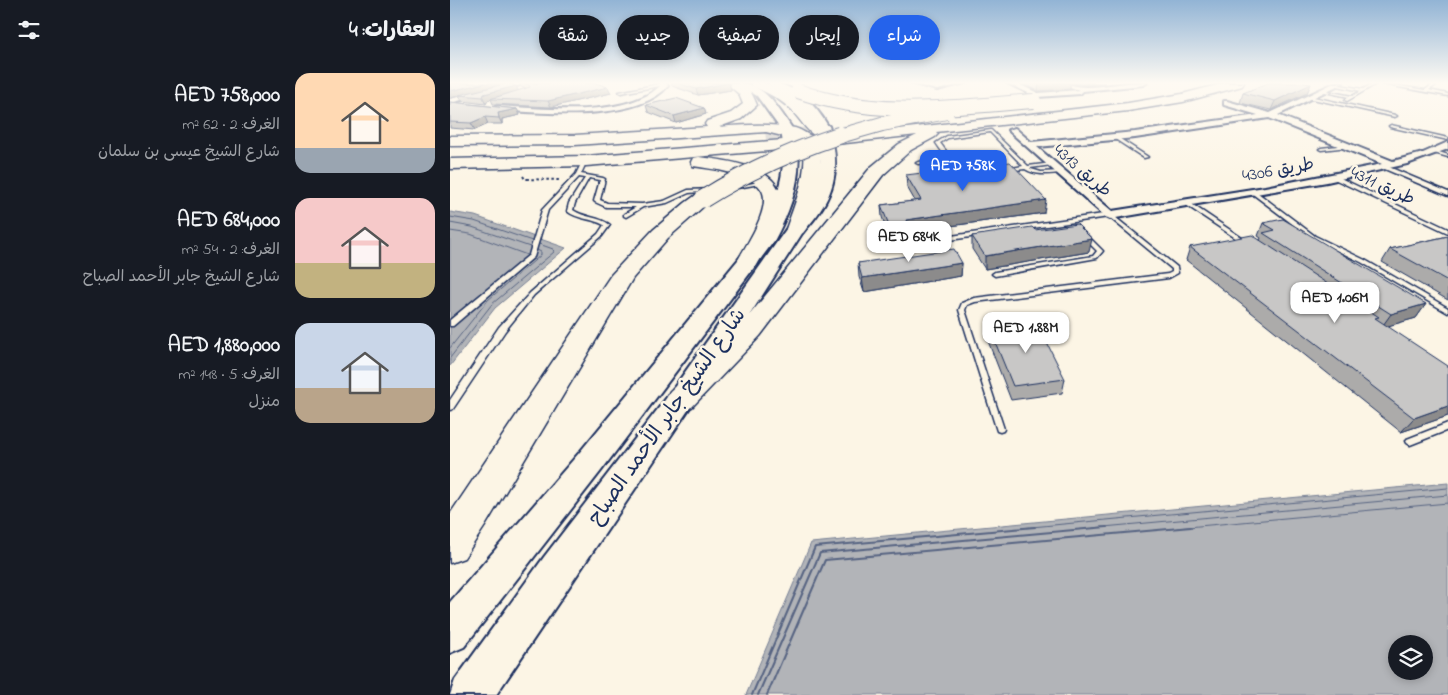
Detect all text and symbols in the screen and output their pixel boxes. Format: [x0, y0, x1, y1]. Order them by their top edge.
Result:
chip: شقة [539, 15, 607, 60]
chip: جديد [617, 15, 689, 60]
chip: تصفية [699, 15, 779, 60]
chip: إيجار [789, 15, 859, 60]
chip: شراء [869, 15, 940, 60]
icon: filters [15, 16, 43, 44]
text: العقارات: 4 [349, 16, 435, 46]
text: AED 758,000 [174, 81, 280, 111]
icon: home [335, 93, 395, 153]
text: الغرف: 2 · 62 m² [182, 113, 280, 137]
street label: طريق 4313 [1047, 139, 1117, 204]
text: شارع الشيخ عيسى بن سلمان [98, 140, 280, 164]
pin: AED 758K [911, 150, 1015, 192]
street label: طريق 4306 [1240, 152, 1316, 190]
text: AED 758K [931, 154, 995, 178]
street label: طريق 4311 [1346, 161, 1419, 213]
text: AED 684,000 [177, 206, 280, 236]
icon: home [335, 218, 395, 278]
pin: AED 684K [857, 220, 961, 263]
text: AED 684K [878, 225, 940, 249]
text: الغرف: 2 · 54 m² [181, 238, 280, 262]
text: شارع الشيخ جابر الأحمد الصباح [83, 265, 280, 289]
pin: AED 1.06M [1278, 282, 1392, 324]
text: AED 1.06M [1301, 286, 1369, 310]
street label: شارع الشيخ جابر الأحمد الصباح [580, 302, 754, 532]
pin: AED 1.88M [969, 312, 1083, 354]
text: AED 1.88M [993, 316, 1059, 340]
text: AED 1,880,000 [168, 331, 280, 361]
icon: home [335, 343, 395, 403]
text: الغرف: 5 · 148 m² [178, 363, 280, 387]
text: منزل [248, 390, 280, 414]
map controls [1388, 635, 1433, 680]
button: layers [1388, 635, 1433, 680]

